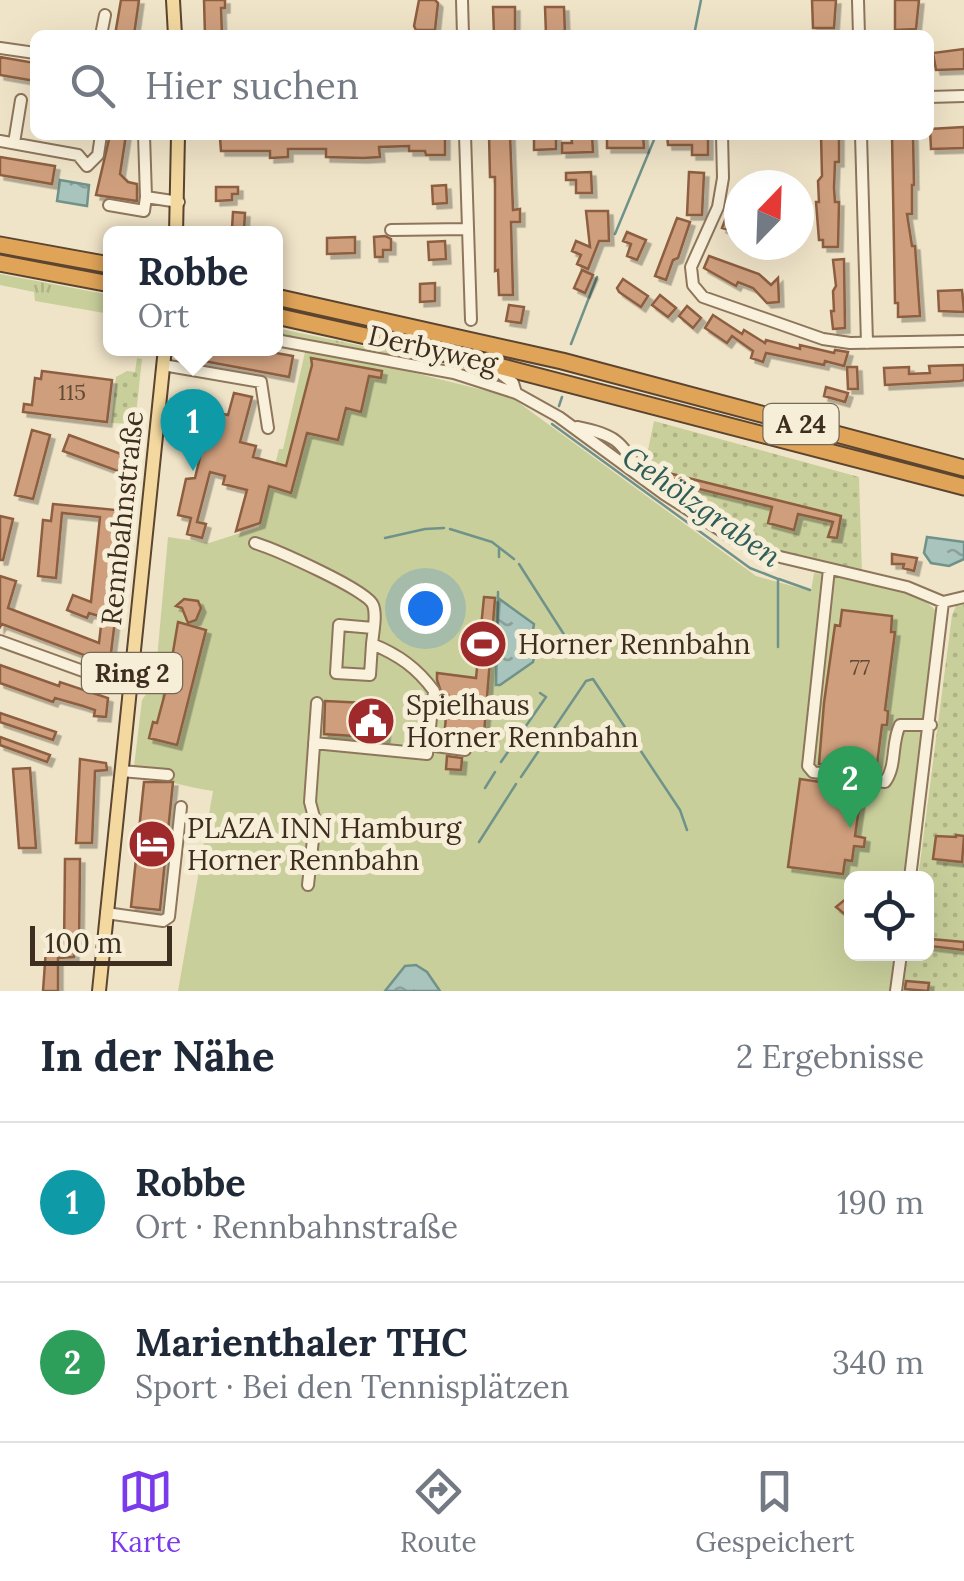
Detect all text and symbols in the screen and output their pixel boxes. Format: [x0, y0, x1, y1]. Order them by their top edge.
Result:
search box [30, 30, 934, 140]
icon: search [65, 58, 120, 113]
text: Hier suchen [145, 61, 359, 109]
north arrow [724, 170, 814, 260]
popup [103, 226, 283, 356]
text: Robbe [138, 247, 248, 295]
text: Ort [138, 295, 190, 336]
street label: Derbyweg [365, 317, 502, 381]
house number: 115 [58, 378, 86, 406]
pin: 1 [160, 388, 226, 471]
road number: A 24 [764, 404, 838, 444]
street label: Rennbahnstraße [93, 409, 151, 627]
water label: Gehölzgraben [615, 437, 789, 575]
your location [400, 583, 451, 634]
sports icon: Horner Rennbahn [457, 618, 509, 670]
place label: Horner Rennbahn [518, 626, 750, 662]
road number: Ring 2 [82, 653, 182, 693]
house number: 77 [850, 653, 870, 681]
place label: Spielhaus Horner Rennbahn [406, 687, 638, 755]
public building icon: Spielhaus Horner Rennbahn [345, 695, 397, 747]
pin: 2 [818, 746, 882, 828]
place label: PLAZA INN Hamburg Horner Rennbahn [187, 810, 462, 878]
hotel icon: PLAZA INN Hamburg Horner Rennbahn [126, 818, 178, 870]
map controls [844, 871, 934, 961]
button: locate [844, 871, 934, 961]
scale bar [30, 921, 172, 966]
text: 100 m [45, 925, 122, 961]
text: In der Nähe [40, 1029, 275, 1083]
text: 2 Ergebnisse [736, 1036, 924, 1077]
text: Robbe [135, 1158, 246, 1206]
text: 1 [66, 1182, 79, 1223]
text: 190 m [837, 1182, 924, 1223]
text: Ort · Rennbahnstraße [135, 1206, 458, 1247]
text: Marienthaler THC [135, 1318, 467, 1366]
text: 2 [64, 1342, 81, 1383]
text: 340 m [832, 1342, 924, 1383]
text: Sport · Bei den Tennisplätzen [135, 1366, 569, 1407]
tab: Karte [109, 1464, 181, 1560]
tab: Route [400, 1464, 477, 1560]
tab: Gespeichert [695, 1464, 855, 1560]

